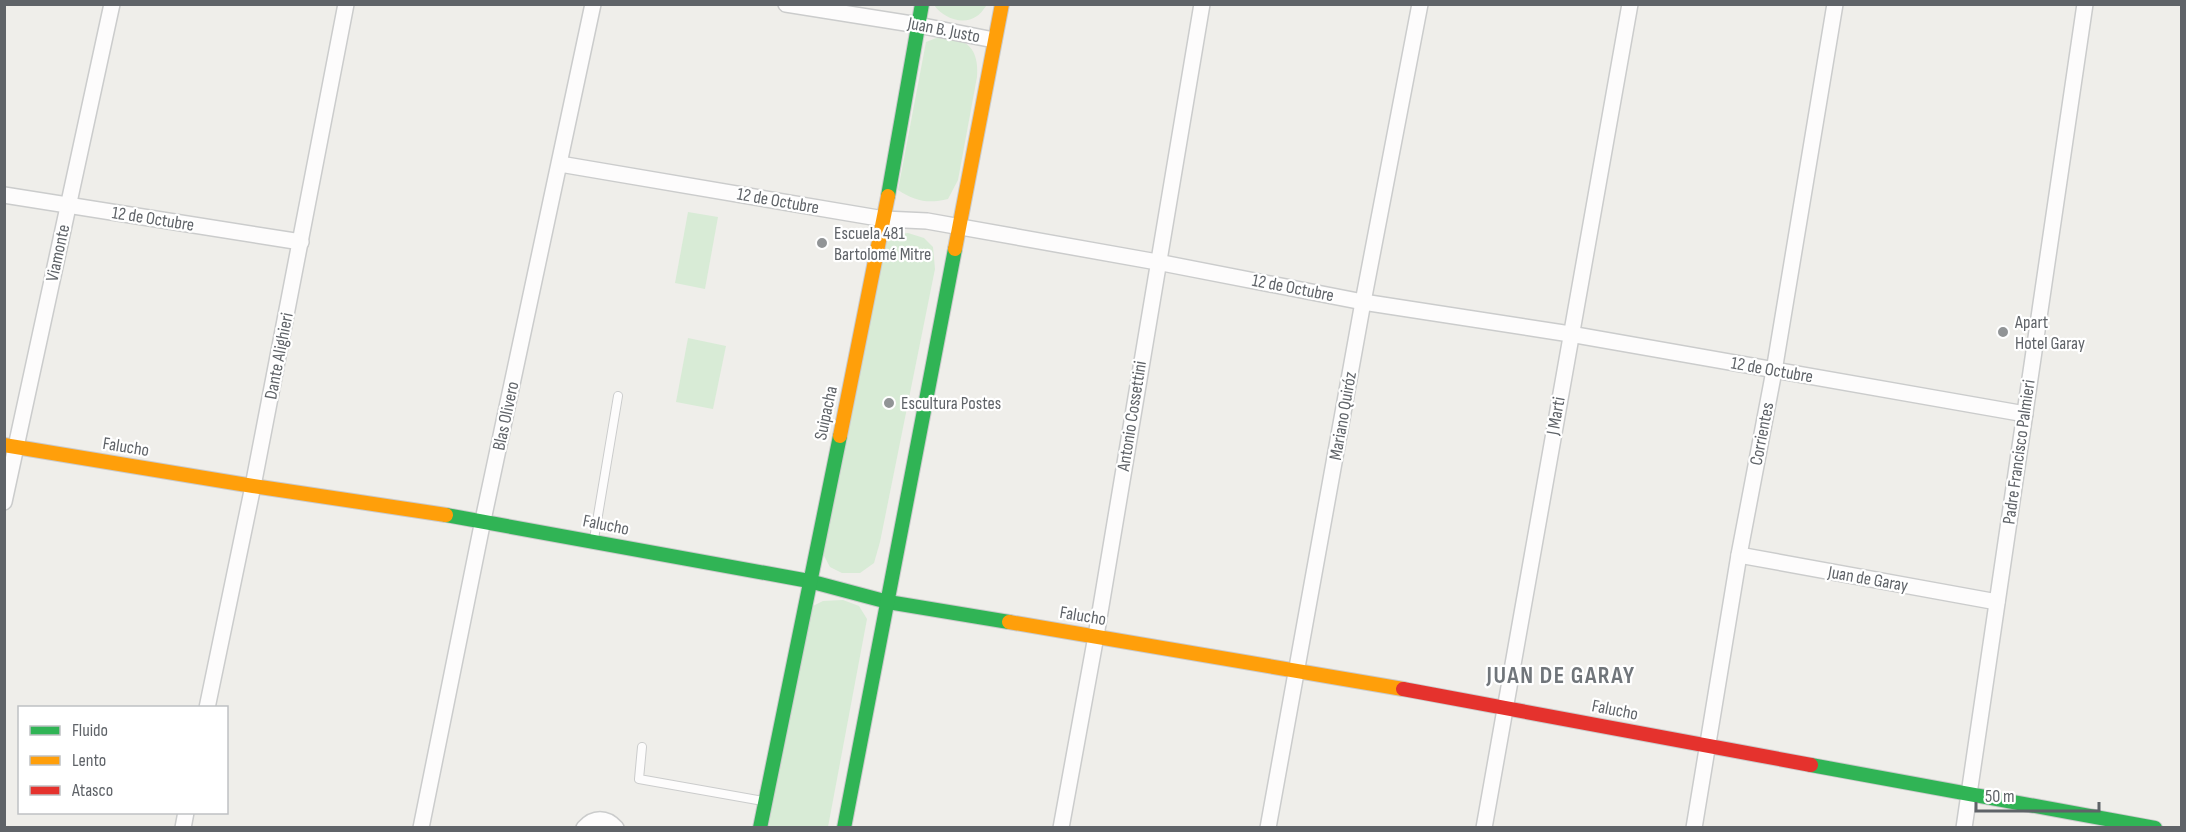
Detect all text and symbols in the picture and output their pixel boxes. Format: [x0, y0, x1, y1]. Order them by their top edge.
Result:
street label: Juan B. Justo [905, 13, 982, 47]
street label: 12 de Octubre [735, 183, 821, 219]
street label: 12 de Octubre [110, 202, 196, 236]
street label: Viamonte [42, 223, 74, 283]
place label: Escuela 481 Bartolomé Mitre [834, 223, 931, 265]
marker: Escuela 481 Bartolomé Mitre [815, 236, 829, 250]
street label: 12 de Octubre [1250, 270, 1336, 306]
street label: Dante Alighieri [260, 311, 298, 401]
place label: Apart Hotel Garay [2014, 312, 2085, 354]
marker: Apart Hotel Garay [1996, 325, 2010, 339]
street label: 12 de Octubre [1729, 352, 1815, 388]
street label: Antonio Cossettini [1113, 359, 1151, 474]
street label: Mariano Quiróz [1325, 370, 1361, 462]
street label: Padre Francisco Palmieri [1998, 378, 2040, 526]
street label: Blas Olivero [488, 380, 524, 452]
street label: Suipacha [810, 384, 842, 442]
place label: Escultura Postes [901, 393, 1001, 414]
street label: J Marti [1542, 395, 1570, 438]
marker: Escultura Postes [882, 396, 896, 410]
street label: Corrientes [1746, 401, 1778, 467]
street label: Falucho [101, 433, 151, 461]
street label: Falucho [581, 510, 631, 540]
street label: Juan de Garay [1825, 561, 1910, 596]
street label: Falucho [1058, 602, 1108, 630]
district label: JUAN DE GARAY [1486, 661, 1635, 690]
street label: Falucho [1590, 695, 1640, 725]
legend [18, 706, 228, 814]
text: Fluido [72, 720, 108, 741]
text: Lento [72, 750, 106, 771]
scale bar [1976, 775, 2099, 813]
text: Atasco [71, 780, 113, 801]
text: 50 m [1985, 786, 2015, 807]

